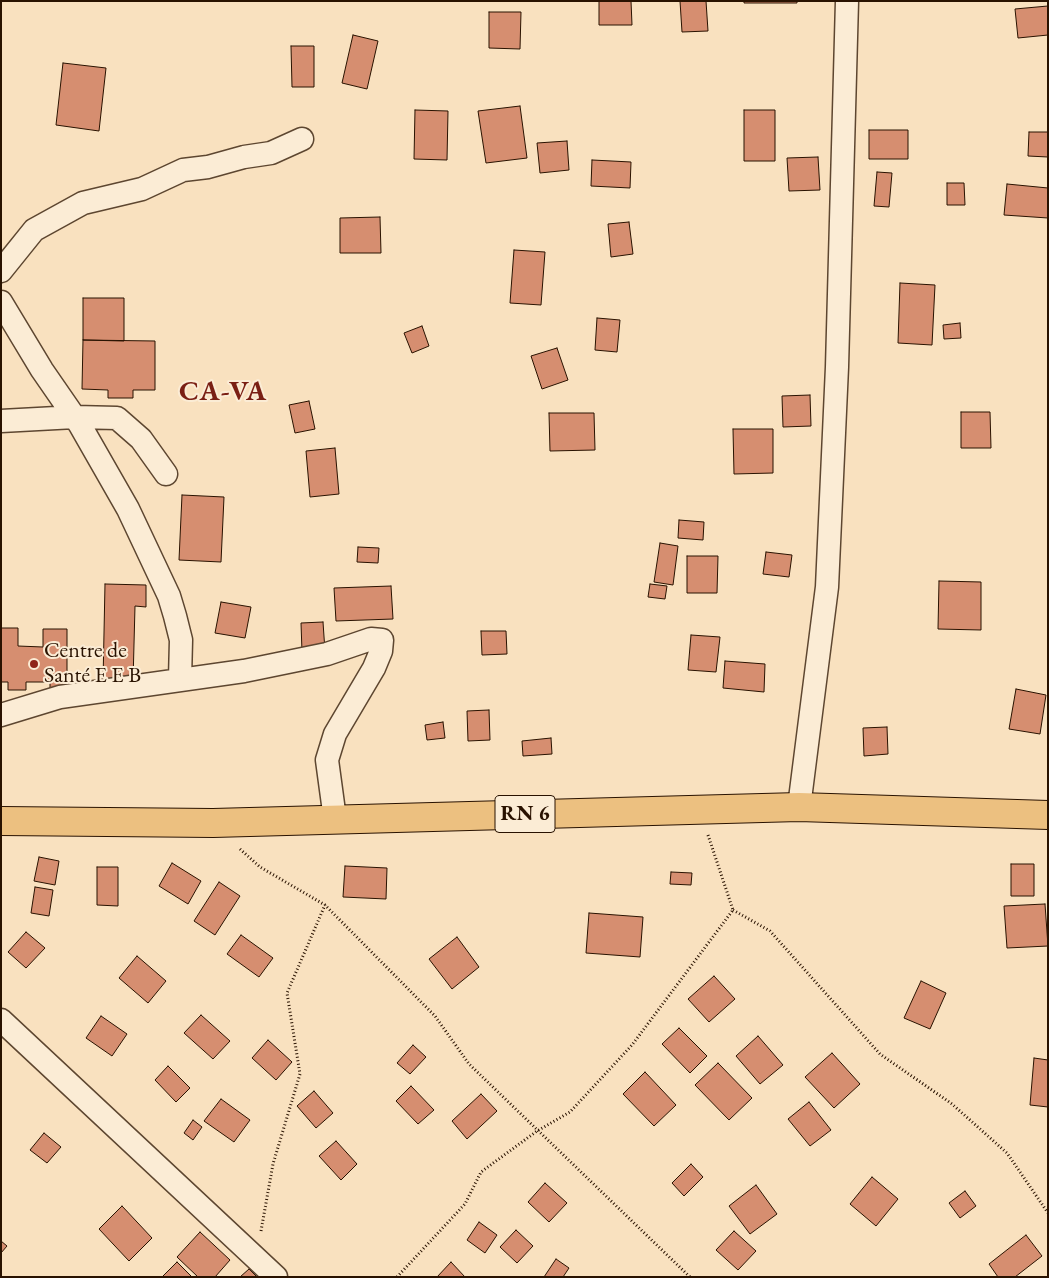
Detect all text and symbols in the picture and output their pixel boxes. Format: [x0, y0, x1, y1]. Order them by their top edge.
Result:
district label: CA-VA [178, 375, 268, 409]
place label: Centre de Santé E E B [44, 638, 141, 689]
marker: Centre de Santé E E B [28, 658, 40, 670]
road number: RN 6 [495, 796, 555, 832]

